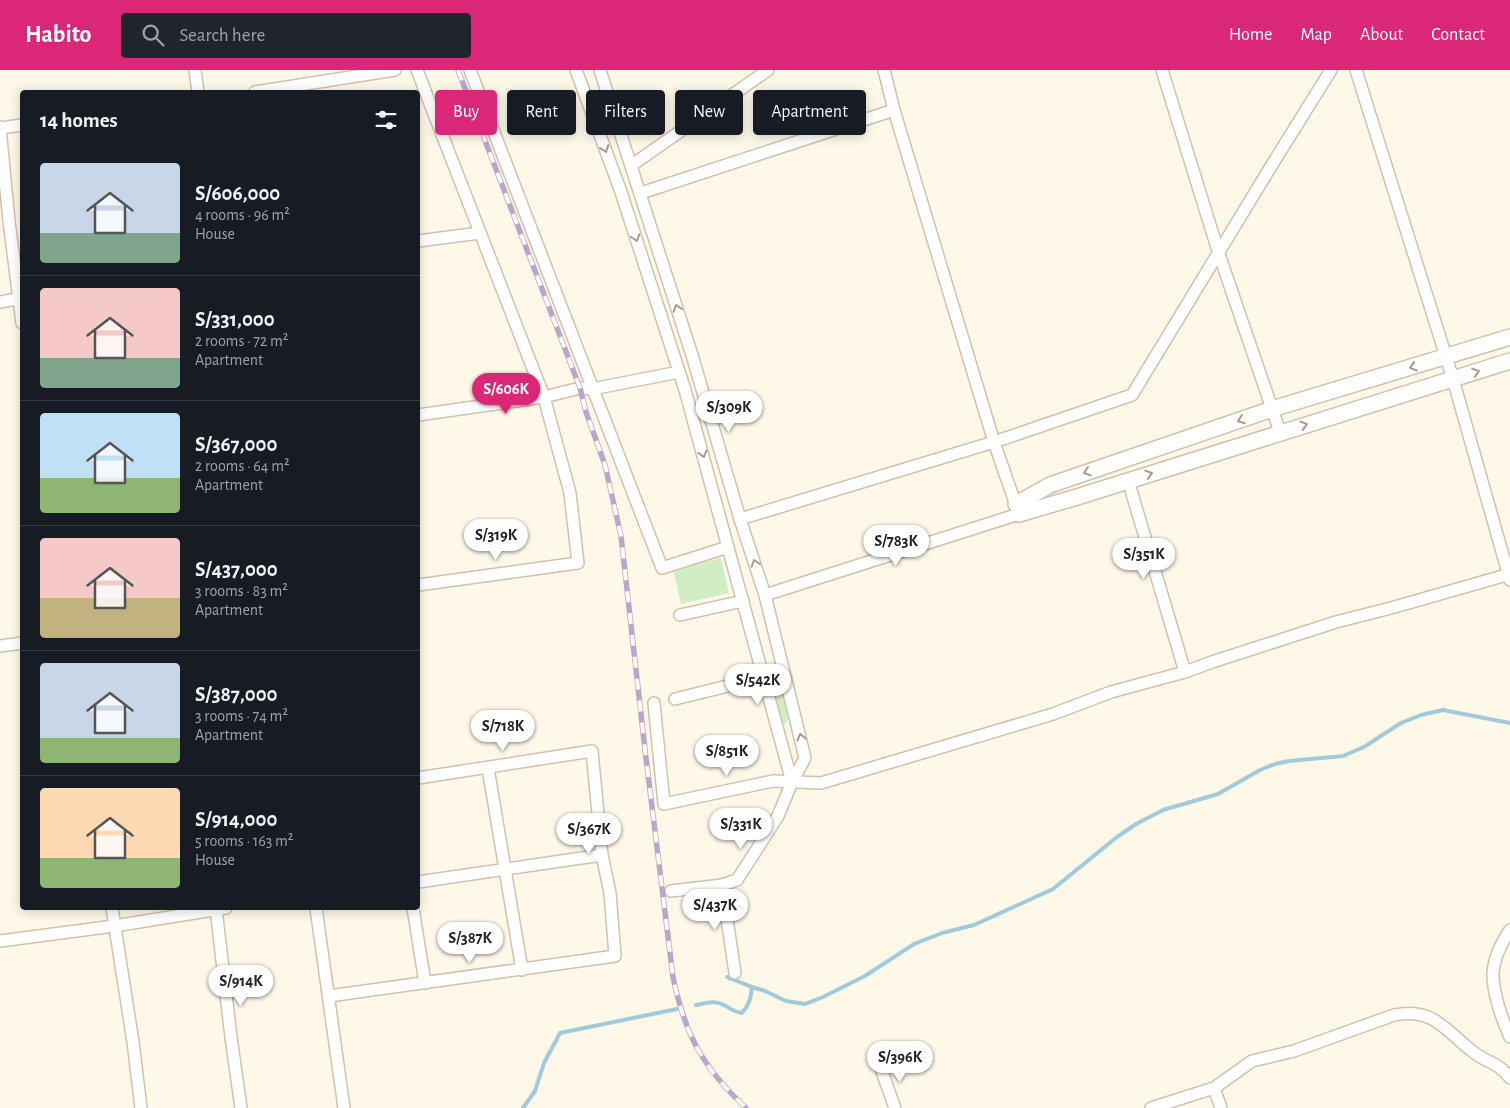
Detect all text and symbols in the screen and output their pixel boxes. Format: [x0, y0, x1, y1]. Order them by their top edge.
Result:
search box [121, 13, 471, 58]
icon: search [139, 21, 167, 49]
text: Habito [25, 23, 91, 47]
text: Search here [179, 26, 265, 45]
text: Home [1229, 26, 1272, 44]
text: Map [1300, 26, 1332, 44]
text: About [1360, 26, 1403, 44]
text: Contact [1431, 26, 1485, 44]
chip: Buy [435, 90, 497, 135]
chip: Rent [507, 90, 576, 135]
chip: Filters [586, 90, 665, 135]
chip: New [675, 90, 743, 135]
chip: Apartment [753, 90, 866, 135]
icon: filters [372, 106, 400, 134]
text: 14 homes [40, 110, 118, 131]
one-way arrow [599, 144, 609, 152]
icon: home [80, 183, 140, 243]
text: S/606,000 [195, 183, 280, 204]
text: 4 rooms · 96 m² [195, 207, 290, 223]
text: House [195, 226, 235, 242]
one-way arrow [630, 234, 640, 242]
one-way arrow [673, 305, 683, 313]
icon: home [80, 308, 140, 368]
text: S/331,000 [195, 309, 275, 330]
text: 2 rooms · 72 m² [195, 333, 288, 349]
text: Apartment [195, 352, 263, 368]
one-way arrow [1409, 361, 1418, 371]
one-way arrow [1471, 367, 1480, 377]
pin: S/606K [465, 372, 547, 415]
text: S/606K [483, 381, 529, 397]
pin: S/309K [688, 390, 770, 433]
text: S/309K [707, 399, 751, 415]
one-way arrow [1237, 414, 1246, 424]
one-way arrow [1299, 420, 1307, 430]
icon: home [80, 433, 140, 493]
text: S/367,000 [195, 434, 277, 455]
one-way arrow [697, 449, 707, 458]
text: 2 rooms · 64 m² [195, 458, 290, 474]
one-way arrow [1084, 466, 1092, 476]
one-way arrow [1144, 469, 1153, 479]
text: Apartment [195, 477, 263, 493]
pin: S/319K [455, 518, 537, 561]
pin: S/783K [855, 524, 937, 567]
text: S/319K [475, 527, 517, 543]
text: S/783K [874, 533, 918, 549]
pin: S/351K [1103, 538, 1185, 580]
text: S/351K [1123, 546, 1165, 562]
icon: home [80, 558, 140, 618]
text: S/437,000 [195, 559, 278, 580]
one-way arrow [750, 560, 760, 568]
text: 3 rooms · 83 m² [195, 583, 288, 599]
text: Apartment [195, 602, 263, 618]
pin: S/542K [717, 664, 799, 706]
text: S/542K [736, 672, 780, 688]
icon: home [80, 683, 140, 743]
text: S/387,000 [195, 684, 278, 705]
text: 3 rooms · 74 m² [195, 708, 288, 724]
pin: S/718K [462, 710, 544, 752]
text: S/718K [482, 718, 524, 734]
text: Apartment [195, 727, 263, 743]
one-way arrow [796, 733, 806, 742]
pin: S/851K [686, 734, 768, 777]
text: S/851K [706, 743, 748, 759]
icon: home [80, 808, 140, 868]
pin: S/331K [700, 808, 782, 850]
text: S/914,000 [195, 809, 277, 830]
pin: S/367K [548, 812, 630, 855]
text: S/331K [720, 816, 762, 832]
text: S/367K [567, 821, 611, 837]
text: 5 rooms · 163 m² [195, 833, 293, 849]
text: House [195, 852, 235, 868]
pin: S/437K [674, 888, 756, 931]
text: S/437K [693, 897, 737, 913]
pin: S/387K [429, 922, 511, 964]
text: S/387K [448, 930, 492, 946]
pin: S/914K [200, 964, 282, 1007]
text: S/914K [219, 973, 263, 989]
pin: S/396K [859, 1040, 941, 1083]
text: S/396K [878, 1049, 922, 1065]

